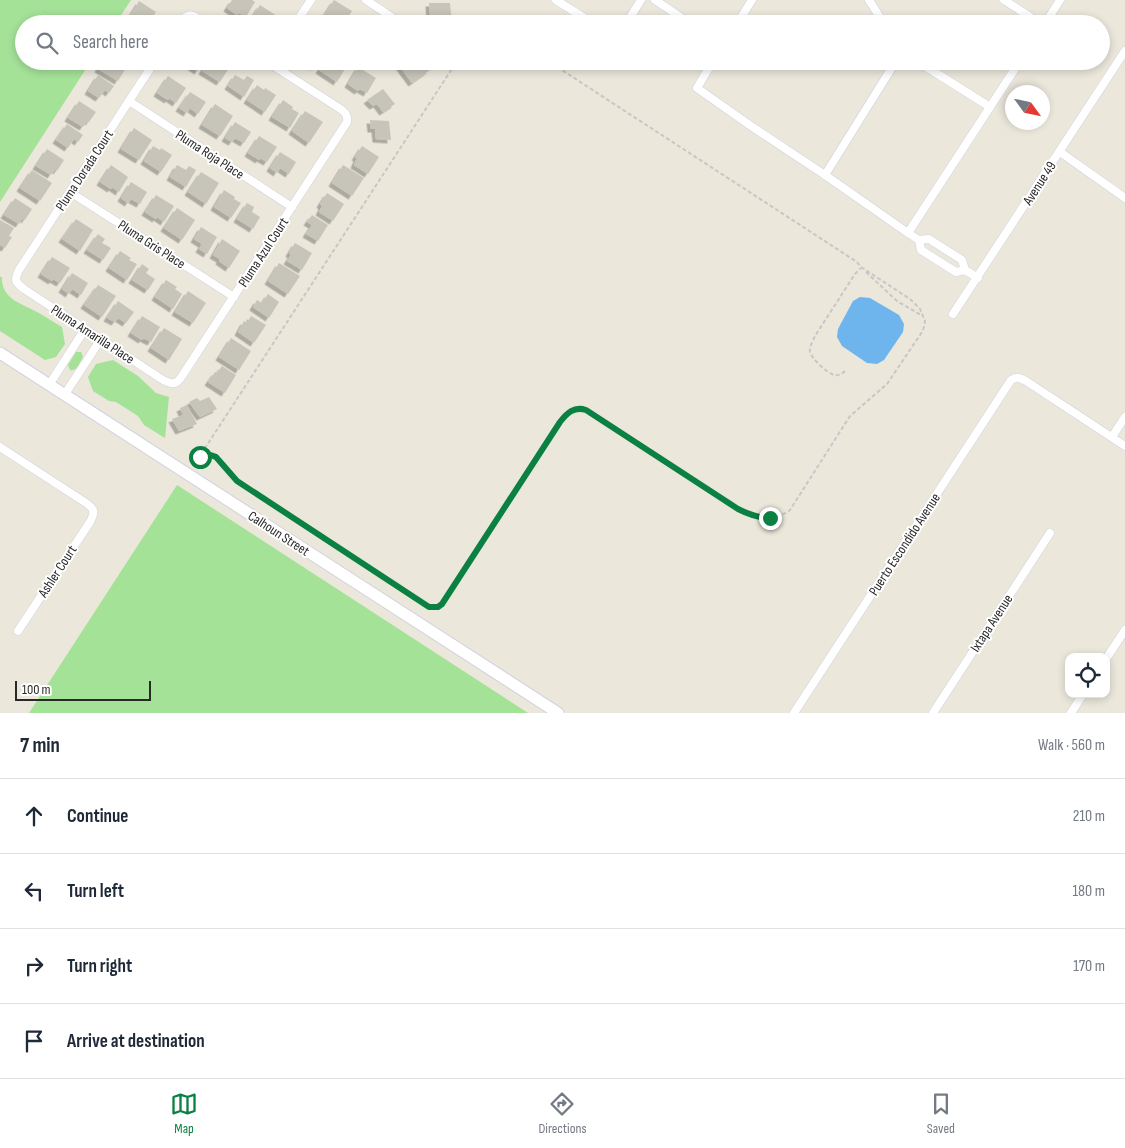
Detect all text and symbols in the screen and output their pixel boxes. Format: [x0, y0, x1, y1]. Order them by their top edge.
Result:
search box [15, 15, 1110, 70]
icon: search [33, 29, 61, 57]
text: Search here [73, 31, 149, 54]
north arrow [1005, 85, 1050, 130]
street label: Pluma Roja Place [172, 126, 247, 183]
street label: Pluma Dorada Court [52, 127, 117, 214]
street label: Avenue 49 [1019, 158, 1060, 209]
street label: Pluma Azul Court [235, 214, 292, 290]
street label: Pluma Gris Place [115, 216, 189, 272]
street label: Pluma Amarilla Place [48, 301, 138, 368]
route start [189, 446, 212, 469]
street label: Puerto Escondido Avenue [865, 490, 944, 599]
street label: Calhoun Street [245, 507, 313, 560]
route end [759, 507, 782, 530]
street label: Ashler Court [34, 542, 80, 601]
street label: Ixtapa Avenue [967, 591, 1016, 655]
map controls [1065, 653, 1110, 698]
button: locate [1065, 653, 1110, 698]
scale bar [15, 678, 151, 701]
text: 100 m [22, 681, 51, 698]
text: 7 min [20, 733, 60, 758]
text: Walk · 560 m [1038, 736, 1105, 755]
icon: ahead [20, 802, 48, 830]
text: Continue [67, 805, 128, 828]
text: 210 m [1073, 807, 1105, 826]
icon: left [20, 877, 48, 905]
text: Turn left [67, 880, 124, 903]
text: 180 m [1072, 882, 1105, 901]
icon: right [20, 952, 48, 980]
text: Turn right [67, 955, 132, 978]
text: 170 m [1073, 957, 1105, 976]
icon: arrive [20, 1027, 48, 1055]
text: Arrive at destination [67, 1030, 205, 1053]
tab: Map [170, 1090, 198, 1137]
tab: Directions [538, 1090, 587, 1137]
tab: Saved [927, 1090, 955, 1137]

